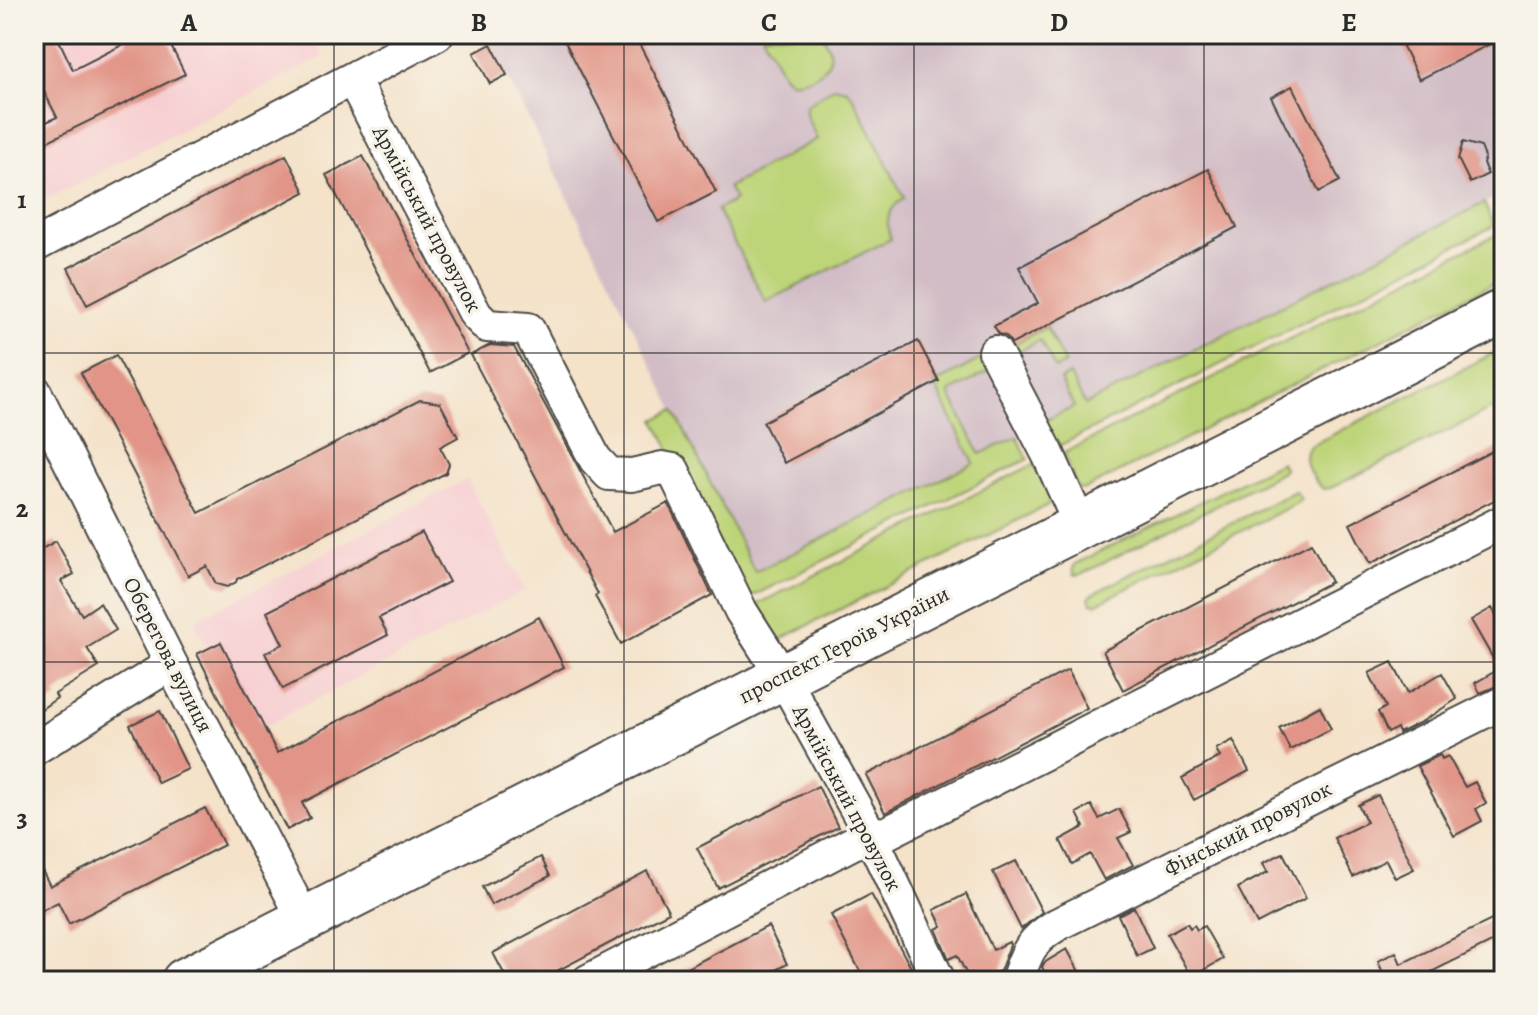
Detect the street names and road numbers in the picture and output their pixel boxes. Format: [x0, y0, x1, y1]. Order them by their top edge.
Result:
street label: Армійський провулок [365, 119, 489, 318]
street label: Оберегова вулиця [116, 572, 220, 738]
street label: проспект Героїв України [734, 579, 954, 711]
street label: Армійський провулок [785, 698, 909, 897]
street label: Фінський провулок [1159, 774, 1337, 884]

